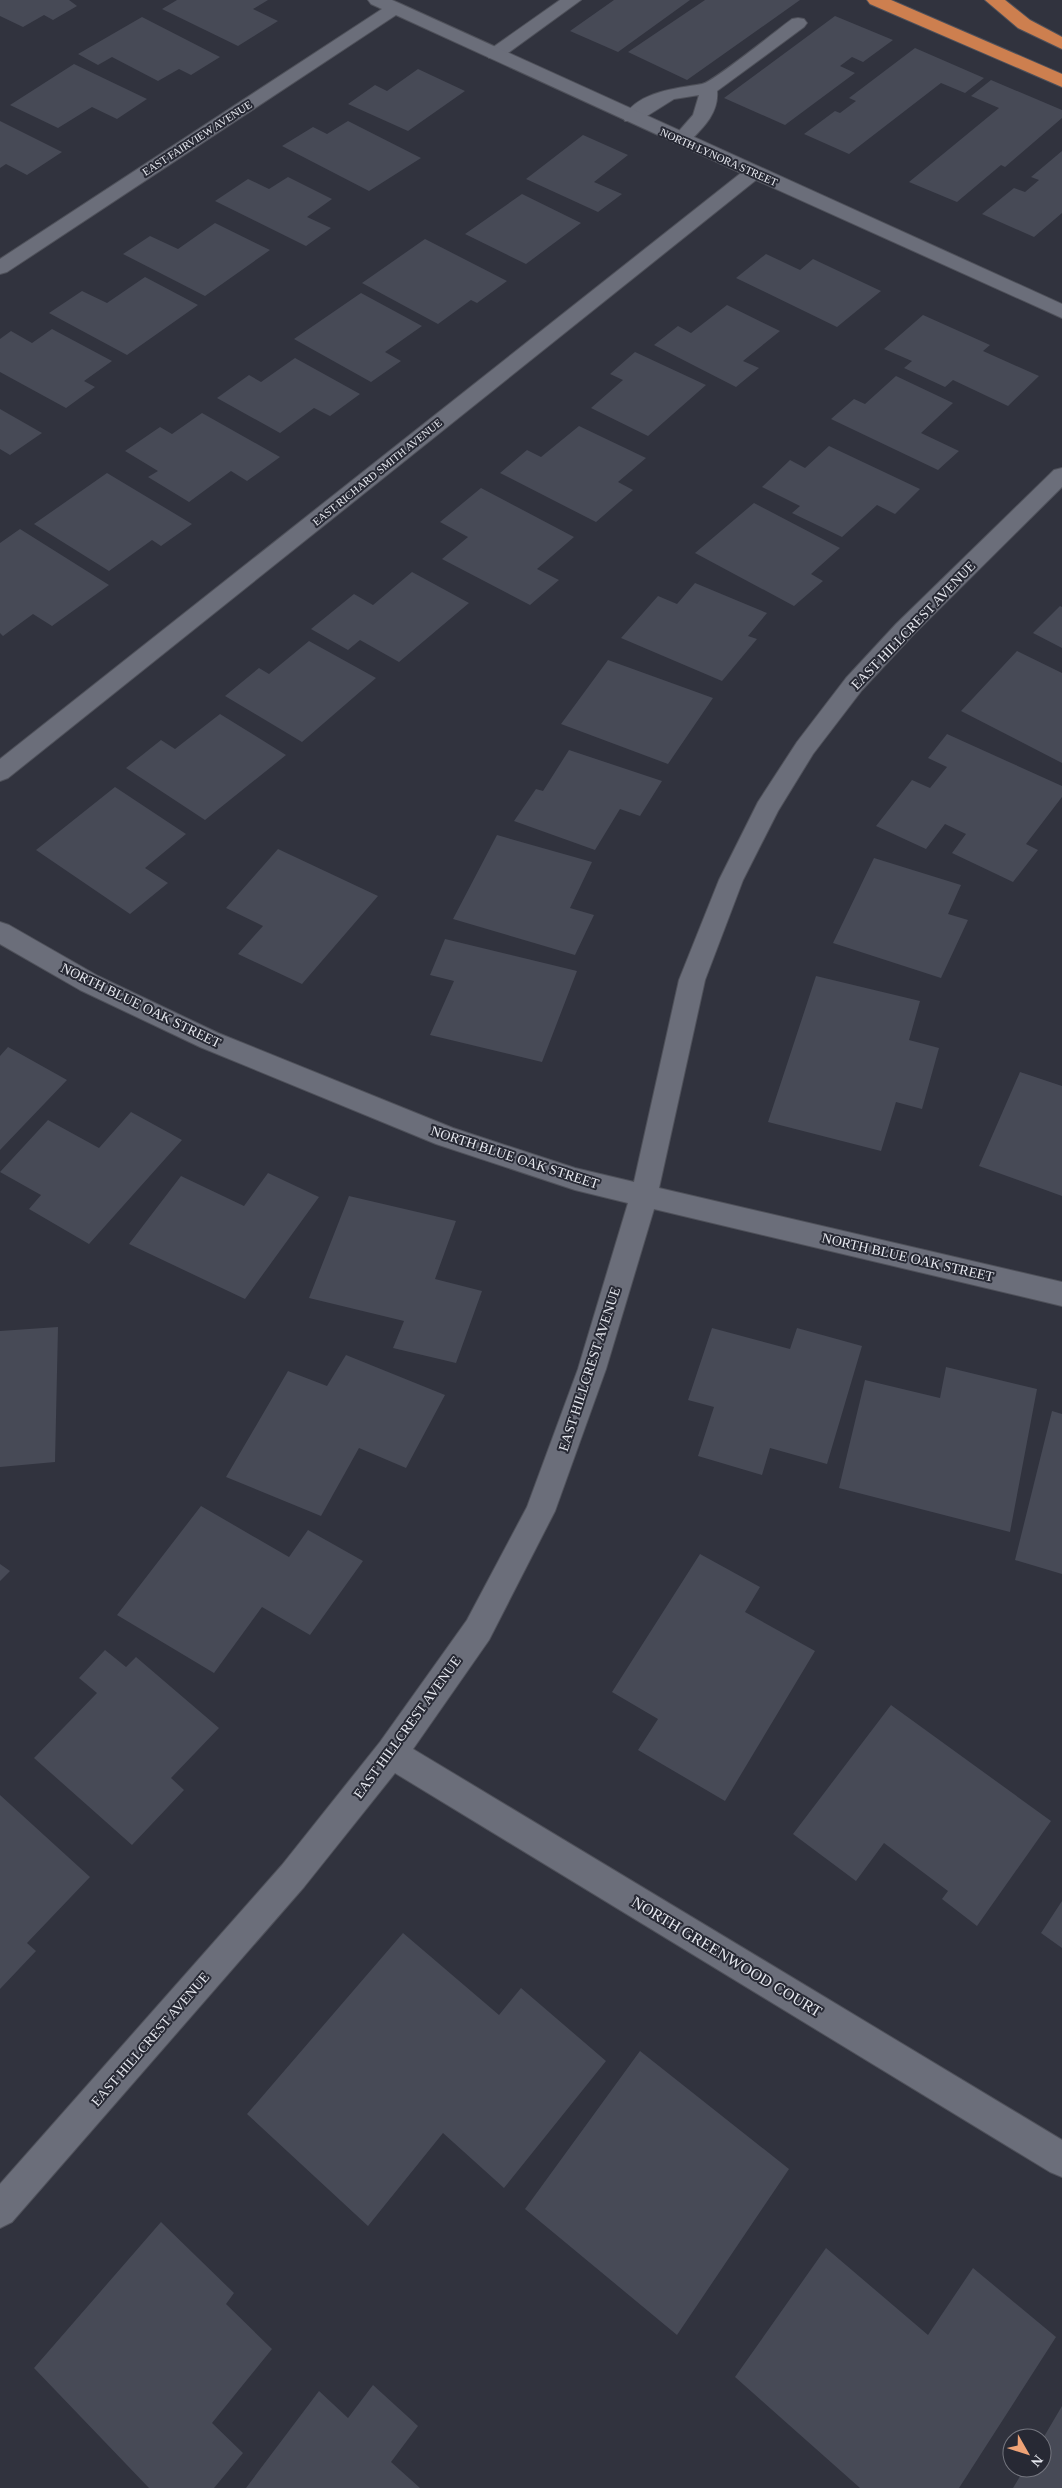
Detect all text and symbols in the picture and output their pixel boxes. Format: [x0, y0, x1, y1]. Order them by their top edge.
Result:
street label: EAST FAIRVIEW AVENUE [140, 98, 254, 178]
street label: NORTH LYNORA STREET [658, 126, 780, 188]
street label: EAST RICHARD SMITH AVENUE [310, 416, 444, 528]
street label: EAST HILLCREST AVENUE [848, 558, 978, 692]
street label: NORTH BLUE OAK STREET [58, 960, 224, 1051]
street label: NORTH BLUE OAK STREET [429, 1123, 601, 1192]
street label: NORTH BLUE OAK STREET [820, 1230, 996, 1285]
street label: EAST HILLCREST AVENUE [556, 1285, 623, 1453]
street label: EAST HILLCREST AVENUE [351, 1653, 464, 1801]
street label: NORTH GREENWOOD COURT [629, 1893, 825, 2020]
street label: EAST HILLCREST AVENUE [88, 1970, 212, 2109]
north arrow [1002, 2428, 1052, 2478]
text: N [1028, 2452, 1046, 2470]

